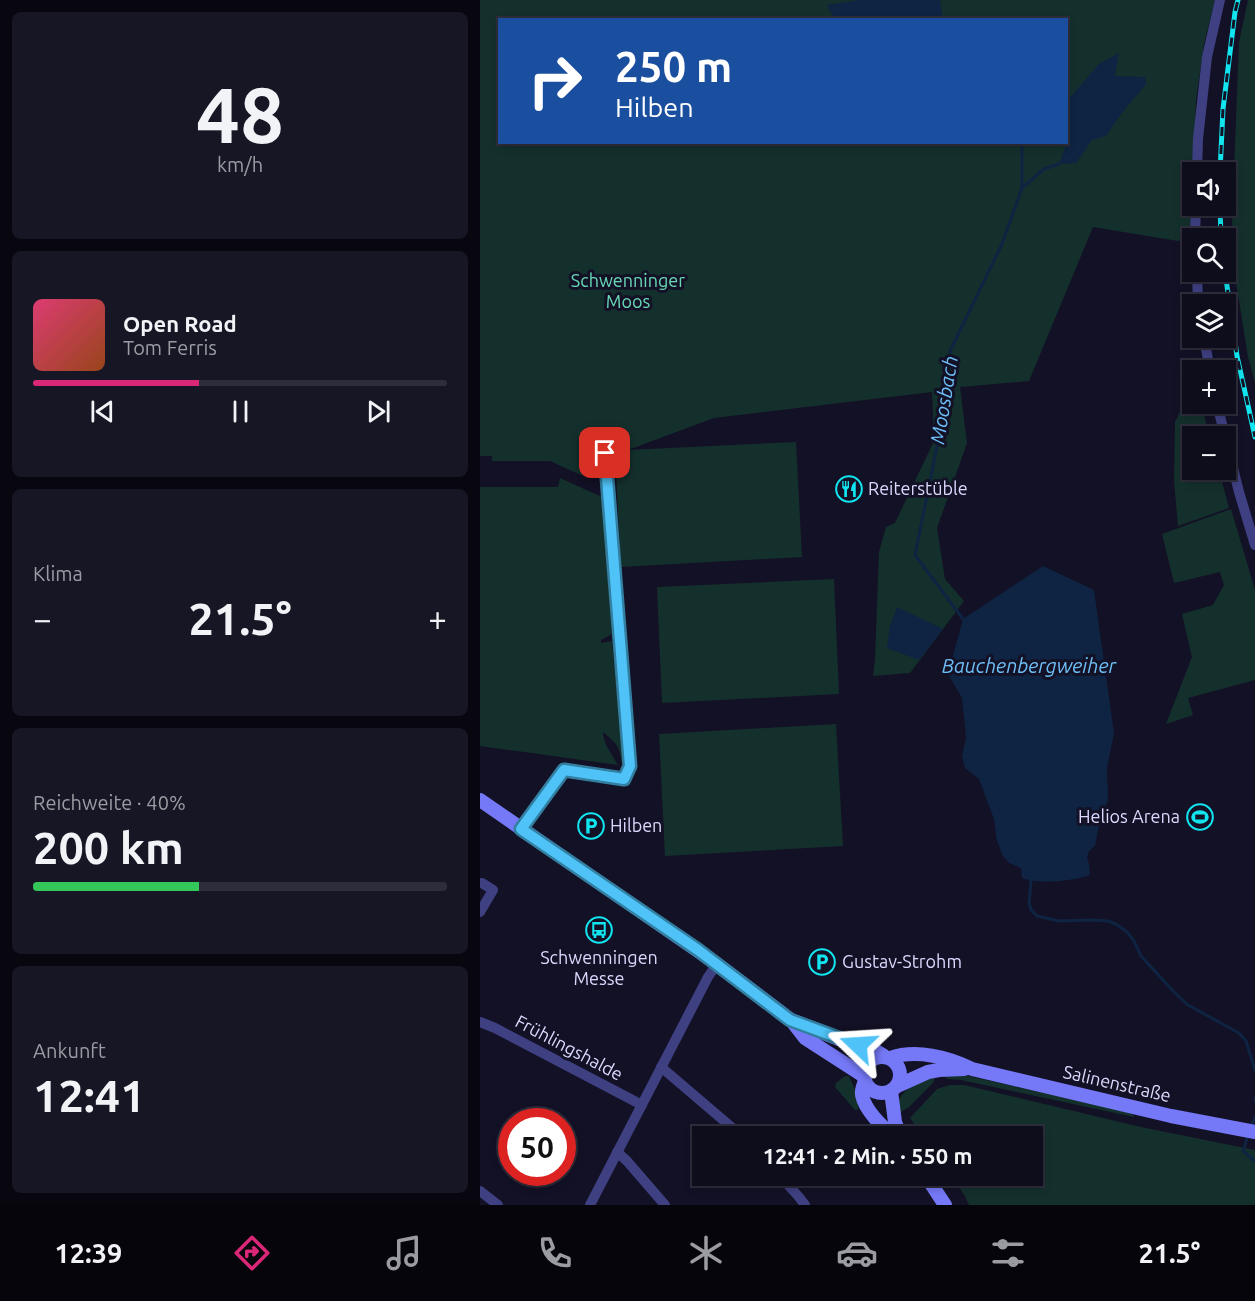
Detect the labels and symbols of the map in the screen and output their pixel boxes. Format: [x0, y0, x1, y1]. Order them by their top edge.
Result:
park label: Schwenninger Moos [571, 270, 685, 311]
water label: Moosbach [925, 354, 962, 446]
pin [579, 427, 630, 478]
restaurant icon: Reiterstüble [834, 474, 864, 504]
place label: Reiterstüble [868, 478, 968, 498]
water label: Bauchenbergweiher [942, 654, 1118, 677]
sports icon: Helios Arena [1185, 802, 1215, 832]
place label: Helios Arena [1078, 806, 1180, 826]
parking icon: Hilben [576, 811, 606, 841]
place label: Hilben [610, 815, 662, 835]
bus stop icon: Schwenningen Messe [584, 915, 614, 945]
place label: Schwenningen Messe [540, 947, 658, 988]
parking icon: Gustav-Strohm [807, 947, 837, 977]
place label: Gustav-Strohm [842, 951, 962, 971]
street label: Frühlingshalde [512, 1010, 627, 1084]
position arrow [826, 1013, 890, 1077]
street label: Salinenstraße [1061, 1061, 1173, 1105]
speed limit sign: 50 [498, 1108, 576, 1186]

